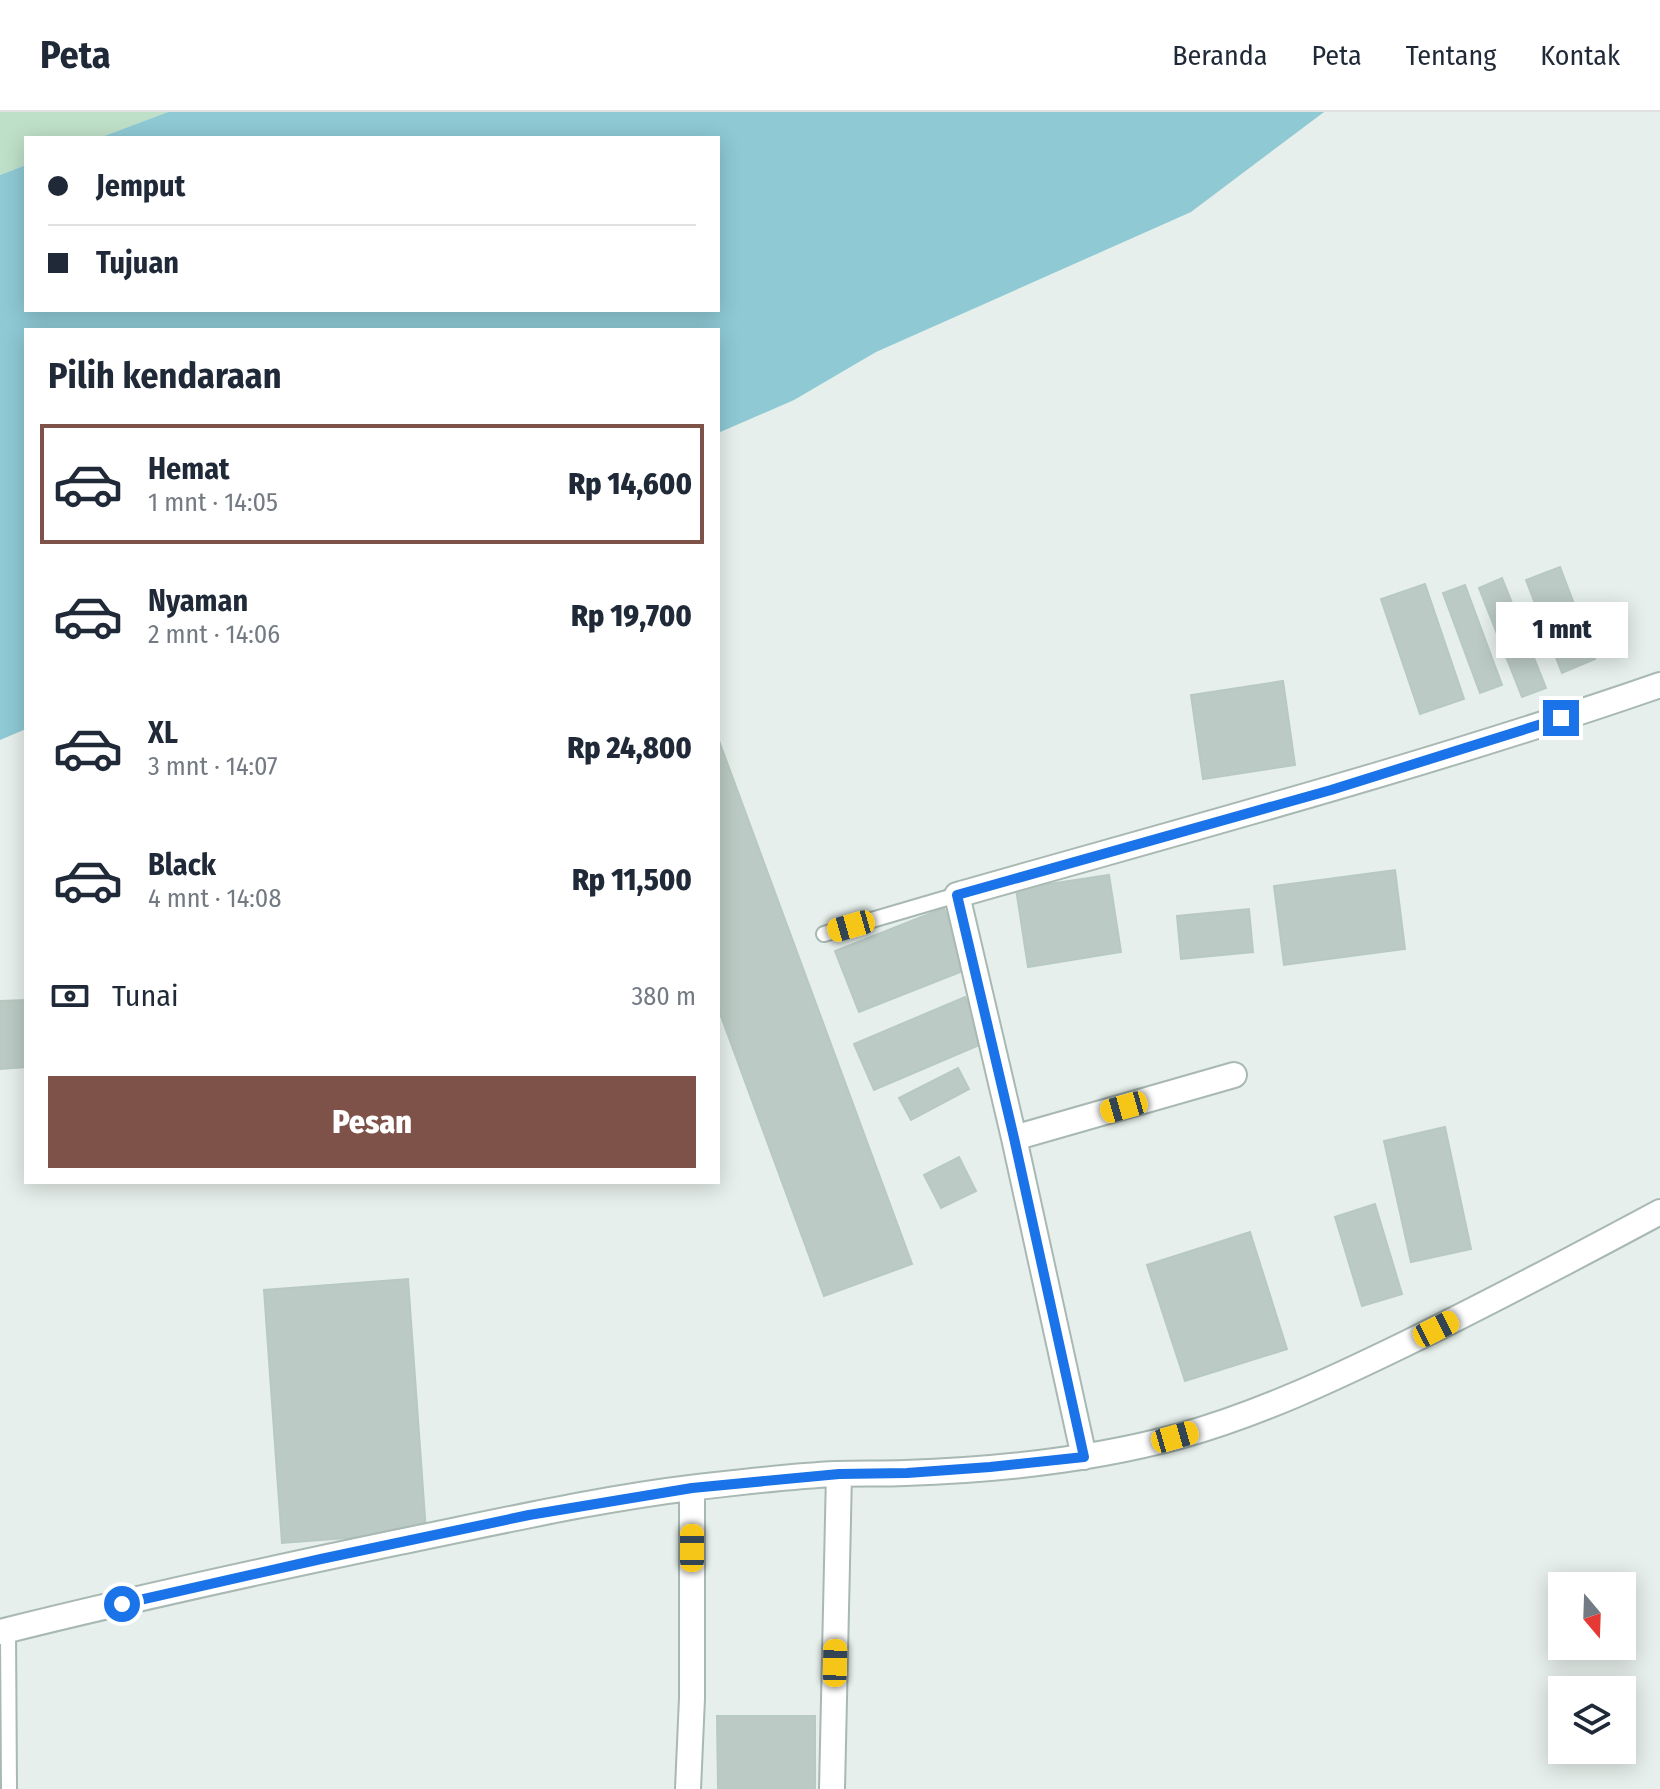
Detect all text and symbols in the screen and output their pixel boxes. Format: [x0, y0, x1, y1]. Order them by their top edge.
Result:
text: Peta [40, 32, 111, 78]
text: Beranda [1172, 39, 1267, 72]
text: Peta [1311, 39, 1362, 72]
text: Tentang [1406, 39, 1496, 72]
text: Kontak [1540, 39, 1620, 72]
text: Jemput [96, 168, 185, 204]
text: Tujuan [96, 245, 179, 281]
text: Pilih kendaraan [48, 354, 282, 398]
icon: car [52, 448, 124, 520]
text: Hemat [148, 451, 230, 487]
text: Rp 14,600 [568, 466, 692, 502]
text: 1 mnt · 14:05 [148, 487, 278, 518]
icon: car [52, 580, 124, 652]
text: Nyaman [148, 583, 248, 619]
text: Rp 19,700 [571, 598, 692, 634]
callout: 1 mnt [1495, 602, 1627, 658]
text: 1 mnt [1532, 614, 1592, 645]
text: 2 mnt · 14:06 [148, 619, 280, 650]
route end [1543, 700, 1579, 736]
icon: car [52, 712, 124, 784]
text: XL [148, 715, 178, 751]
text: Rp 24,800 [567, 730, 692, 766]
text: 3 mnt · 14:07 [148, 751, 278, 782]
icon: car [52, 844, 124, 916]
text: Black [148, 847, 216, 883]
text: Rp 11,500 [572, 862, 692, 898]
text: 4 mnt · 14:08 [148, 883, 281, 914]
car [825, 908, 877, 944]
icon: cash [48, 974, 92, 1018]
text: Tunai [112, 978, 178, 1014]
text: 380 m [632, 981, 696, 1012]
button: Pesan [48, 1076, 696, 1168]
car [1098, 1089, 1150, 1125]
car [1409, 1307, 1463, 1351]
car [1149, 1419, 1201, 1455]
car [680, 1524, 704, 1572]
north arrow [1548, 1572, 1636, 1660]
map controls [1548, 1572, 1636, 1764]
route start [104, 1586, 140, 1622]
car [823, 1639, 847, 1687]
button: layers [1548, 1676, 1636, 1764]

